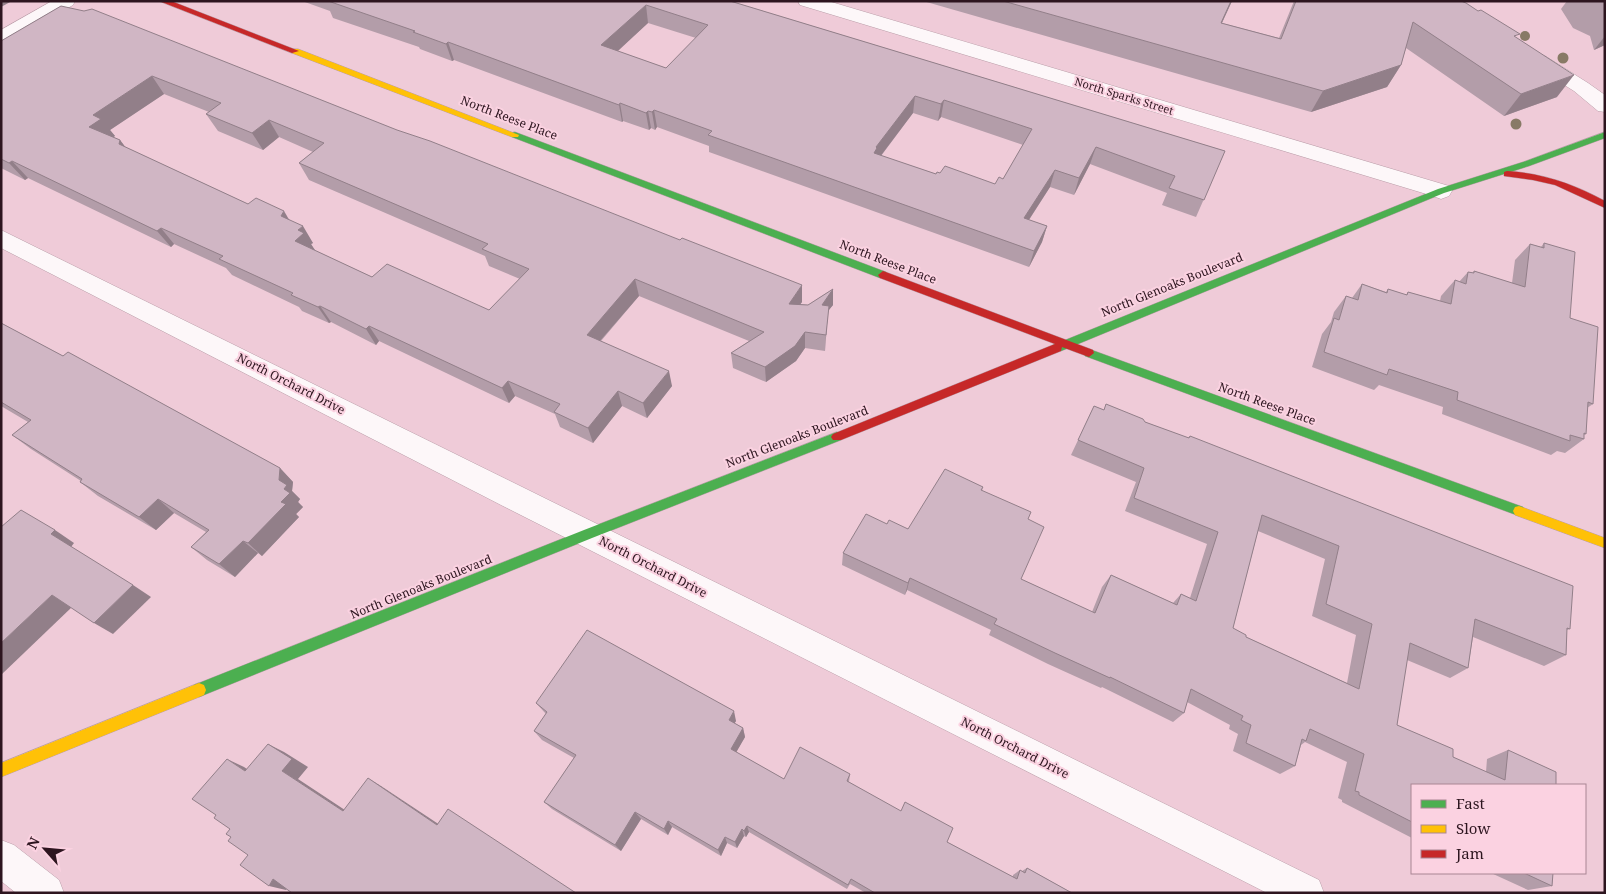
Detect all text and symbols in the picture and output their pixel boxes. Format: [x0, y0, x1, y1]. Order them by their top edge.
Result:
street label: North Sparks Street [1073, 73, 1176, 118]
street label: North Reese Place [458, 91, 560, 144]
street label: North Reese Place [837, 235, 939, 288]
street label: North Glenoaks Boulevard [1098, 248, 1246, 321]
street label: North Orchard Drive [234, 349, 348, 418]
street label: North Reese Place [1216, 378, 1318, 429]
street label: North Glenoaks Boulevard [723, 401, 871, 472]
street label: North Orchard Drive [596, 532, 710, 601]
street label: North Glenoaks Boulevard [347, 550, 495, 623]
street label: North Orchard Drive [958, 713, 1072, 782]
legend [1411, 784, 1586, 874]
text: Fast [1456, 793, 1485, 813]
text: Slow [1456, 818, 1490, 838]
north arrow [20, 824, 70, 874]
text: N [22, 834, 44, 852]
text: Jam [1455, 843, 1484, 863]

